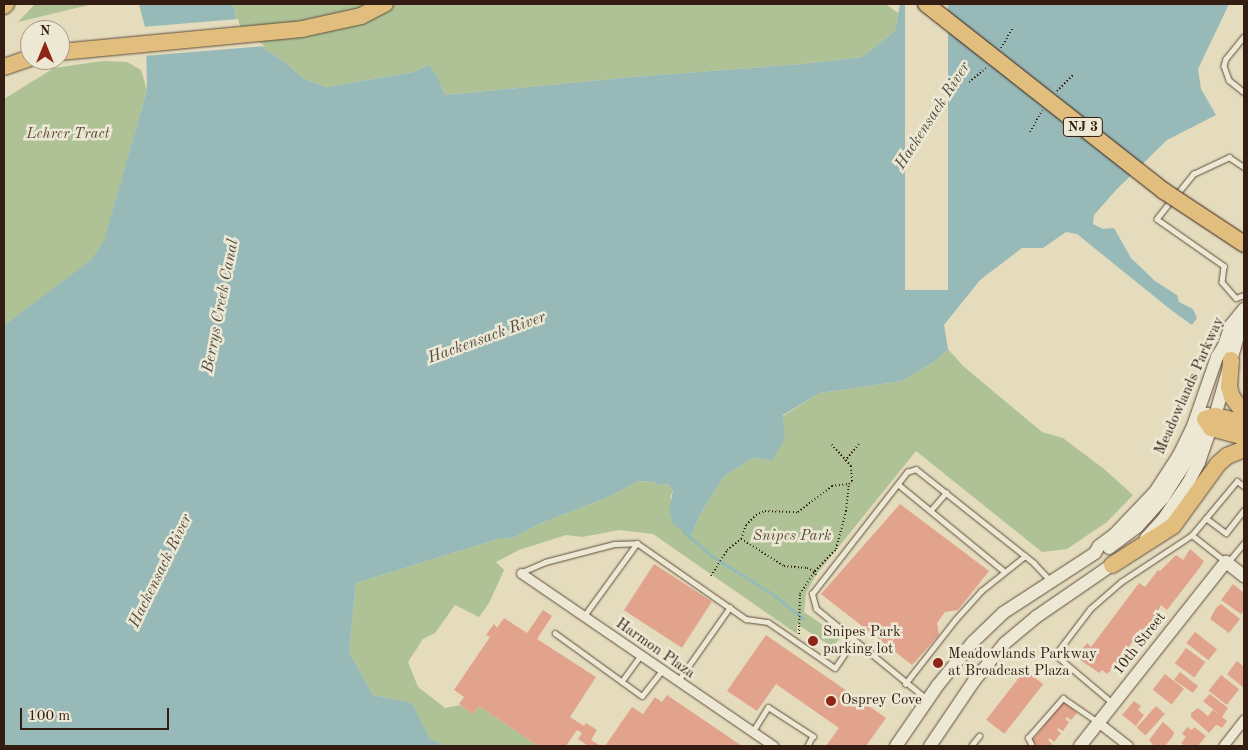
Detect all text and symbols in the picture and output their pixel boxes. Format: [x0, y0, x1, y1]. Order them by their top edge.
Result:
north arrow [20, 20, 70, 70]
text: N [40, 24, 50, 38]
water label: Hackensack River [891, 59, 975, 173]
road number: NJ 3 [1062, 115, 1104, 138]
park label: Lehrer Tract [26, 126, 110, 144]
water label: Berrys Creek Canal [199, 238, 243, 374]
water label: Hackensack River [425, 308, 549, 368]
street label: Meadowlands Parkway [1152, 314, 1228, 458]
water label: Hackensack River [125, 511, 197, 631]
park label: Snipes Park [753, 528, 831, 546]
street label: 10th Street [1110, 609, 1170, 679]
street label: Harmon Plaza [612, 615, 698, 683]
place label: Snipes Park parking lot [823, 623, 901, 658]
marker: Snipes Park parking lot [807, 635, 819, 647]
place label: Meadowlands Parkway at Broadcast Plaza [948, 645, 1097, 680]
marker: Meadowlands Parkway at Broadcast Plaza [932, 657, 944, 669]
place label: Osprey Cove [841, 692, 922, 710]
marker: Osprey Cove [825, 695, 837, 707]
scale bar [22, 698, 171, 730]
text: 100 m [28, 709, 70, 724]

